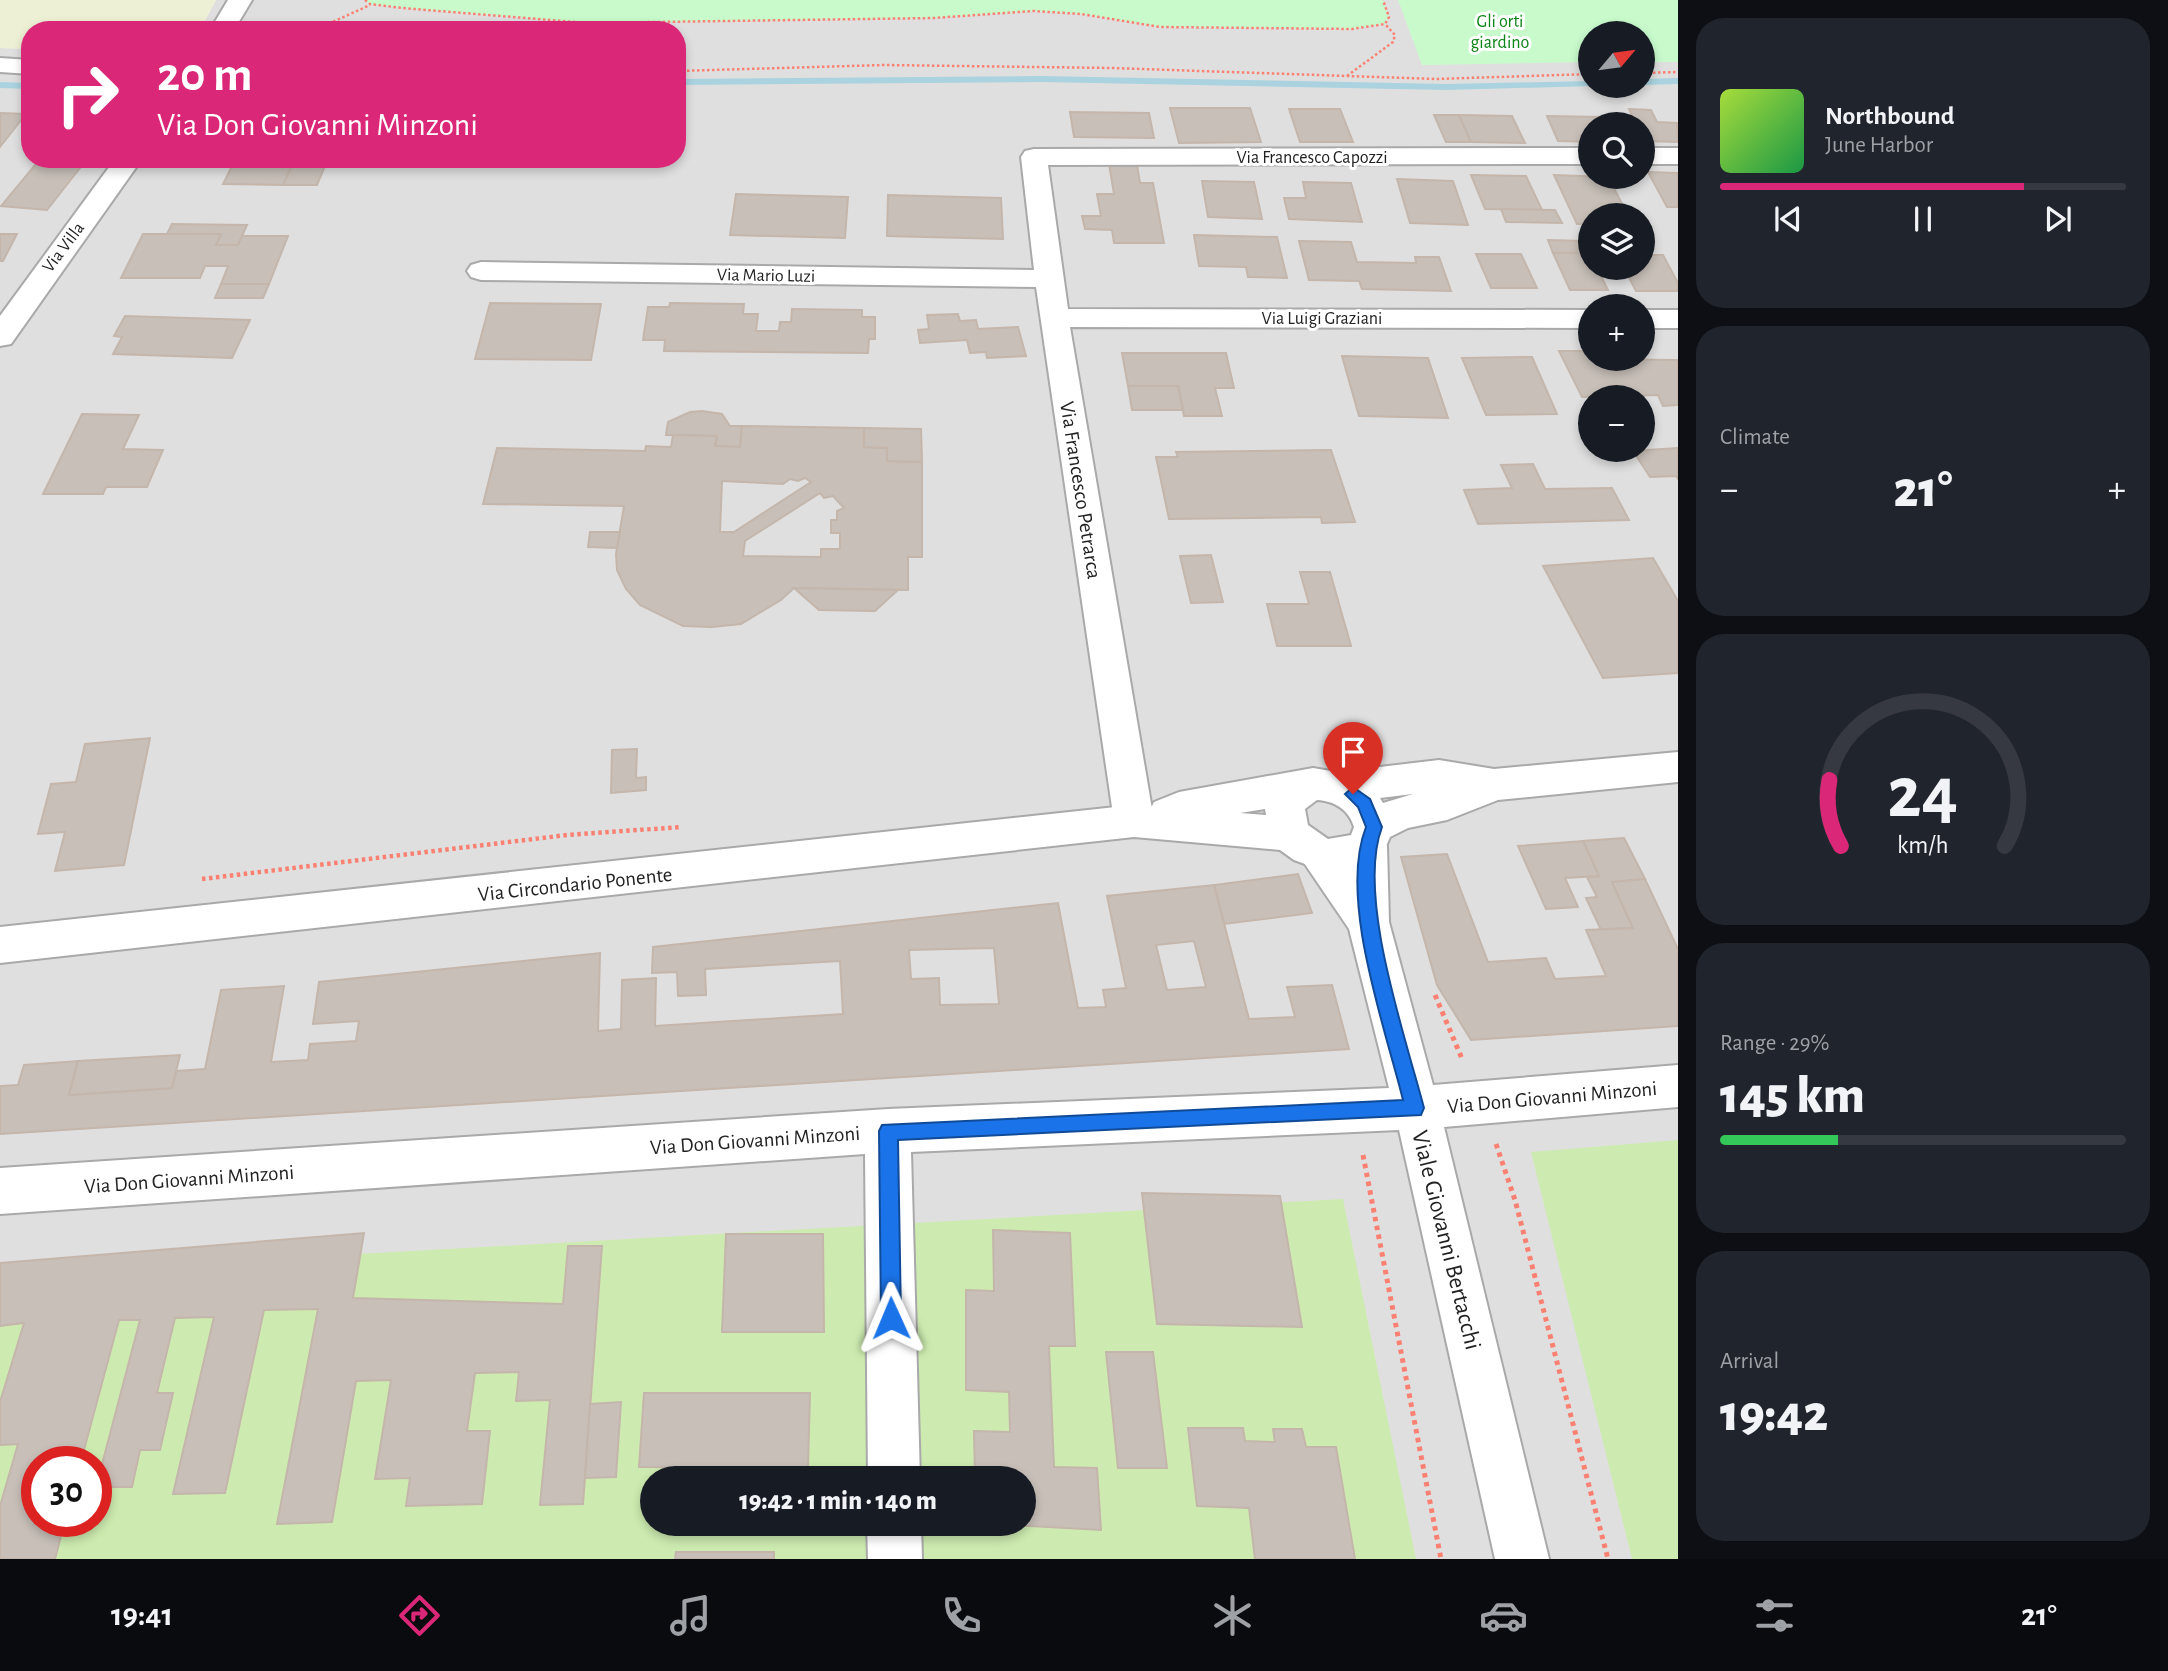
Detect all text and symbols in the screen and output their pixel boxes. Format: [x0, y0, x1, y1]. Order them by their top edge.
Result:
park label: Gli orti giardino [1471, 13, 1530, 52]
north arrow [1578, 21, 1656, 98]
map controls [1578, 21, 1655, 462]
icon: right [42, 49, 133, 140]
text: 20 m [157, 51, 253, 100]
text: Northbound [1825, 103, 1954, 129]
text: Via Don Giovanni Minzoni [157, 109, 478, 141]
button: search [1578, 112, 1655, 189]
text: June Harbor [1825, 134, 1933, 157]
street label: Via Francesco Capozzi [1236, 149, 1388, 167]
icon: previous [1769, 200, 1807, 238]
icon: pause [1904, 200, 1942, 238]
icon: next [2039, 200, 2077, 238]
button: layers [1578, 203, 1655, 280]
street label: Via Villa [39, 219, 88, 276]
street label: Via Mario Luzi [717, 266, 815, 286]
button: + [1578, 294, 1655, 371]
street label: Via Luigi Graziani [1262, 310, 1382, 328]
button: − [1578, 385, 1655, 462]
street label: Via Francesco Petrarca [1056, 400, 1105, 581]
text: Climate [1720, 426, 1790, 449]
text: 21° [1893, 464, 1953, 516]
text: − [1720, 471, 1738, 509]
text: + [2108, 471, 2126, 509]
pin [1323, 722, 1383, 794]
icon: arrive [1334, 733, 1372, 771]
text: 24 [1888, 758, 1958, 831]
text: km/h [1897, 832, 1949, 857]
street label: Via Circondario Ponente [477, 864, 673, 905]
text: Range · 29% [1720, 1032, 1829, 1055]
text: 145 km [1720, 1070, 1865, 1122]
street label: Via Don Giovanni Minzoni [1446, 1078, 1658, 1117]
street label: Via Don Giovanni Minzoni [649, 1123, 861, 1158]
street label: Viale Giovanni Bertacchi [1407, 1128, 1485, 1352]
street label: Via Don Giovanni Minzoni [83, 1162, 295, 1197]
position arrow [854, 1281, 928, 1355]
text: Arrival [1720, 1350, 1779, 1373]
text: 19:42 [1720, 1388, 1828, 1440]
speed limit sign: 30 [21, 1446, 112, 1537]
text: 19:42 · 1 min · 140 m [739, 1488, 937, 1514]
icon: directions [395, 1591, 444, 1640]
icon: music [666, 1591, 715, 1640]
icon: phone [937, 1591, 986, 1640]
icon: climate [1208, 1591, 1257, 1640]
icon: car [1479, 1591, 1528, 1640]
icon: filters [1750, 1591, 1799, 1640]
text: 19:41 [111, 1599, 173, 1631]
text: 21° [2021, 1599, 2057, 1631]

